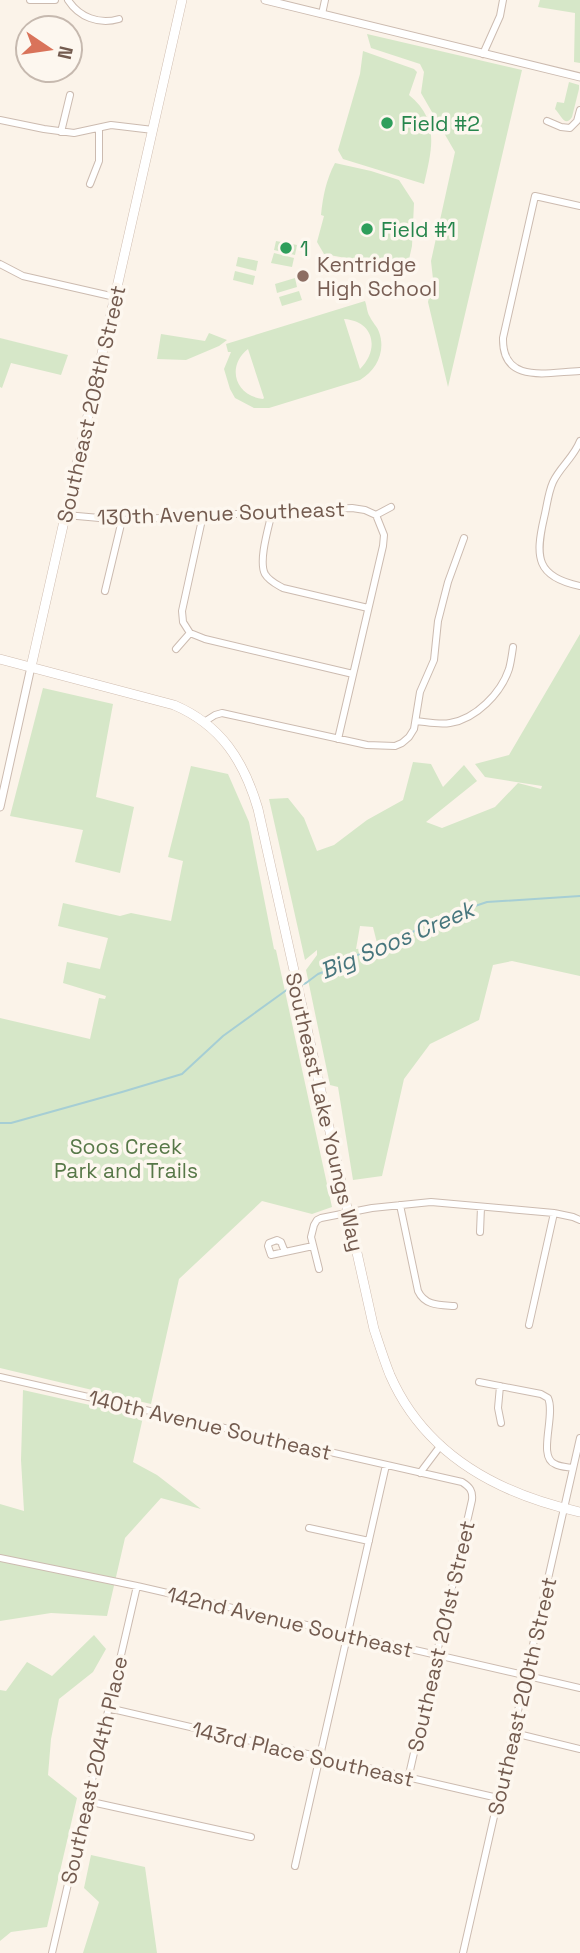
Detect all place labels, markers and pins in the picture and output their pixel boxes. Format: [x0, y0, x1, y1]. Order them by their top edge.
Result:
place label: Field #2 [401, 110, 480, 137]
marker: Field #2 [379, 115, 395, 131]
place label: Field #1 [381, 216, 456, 243]
marker: Field #1 [359, 221, 375, 237]
place label: 1 [300, 235, 309, 262]
marker: 1 [278, 240, 294, 256]
place label: Kentridge High School [317, 251, 437, 302]
marker: Kentridge High School [295, 268, 311, 284]

